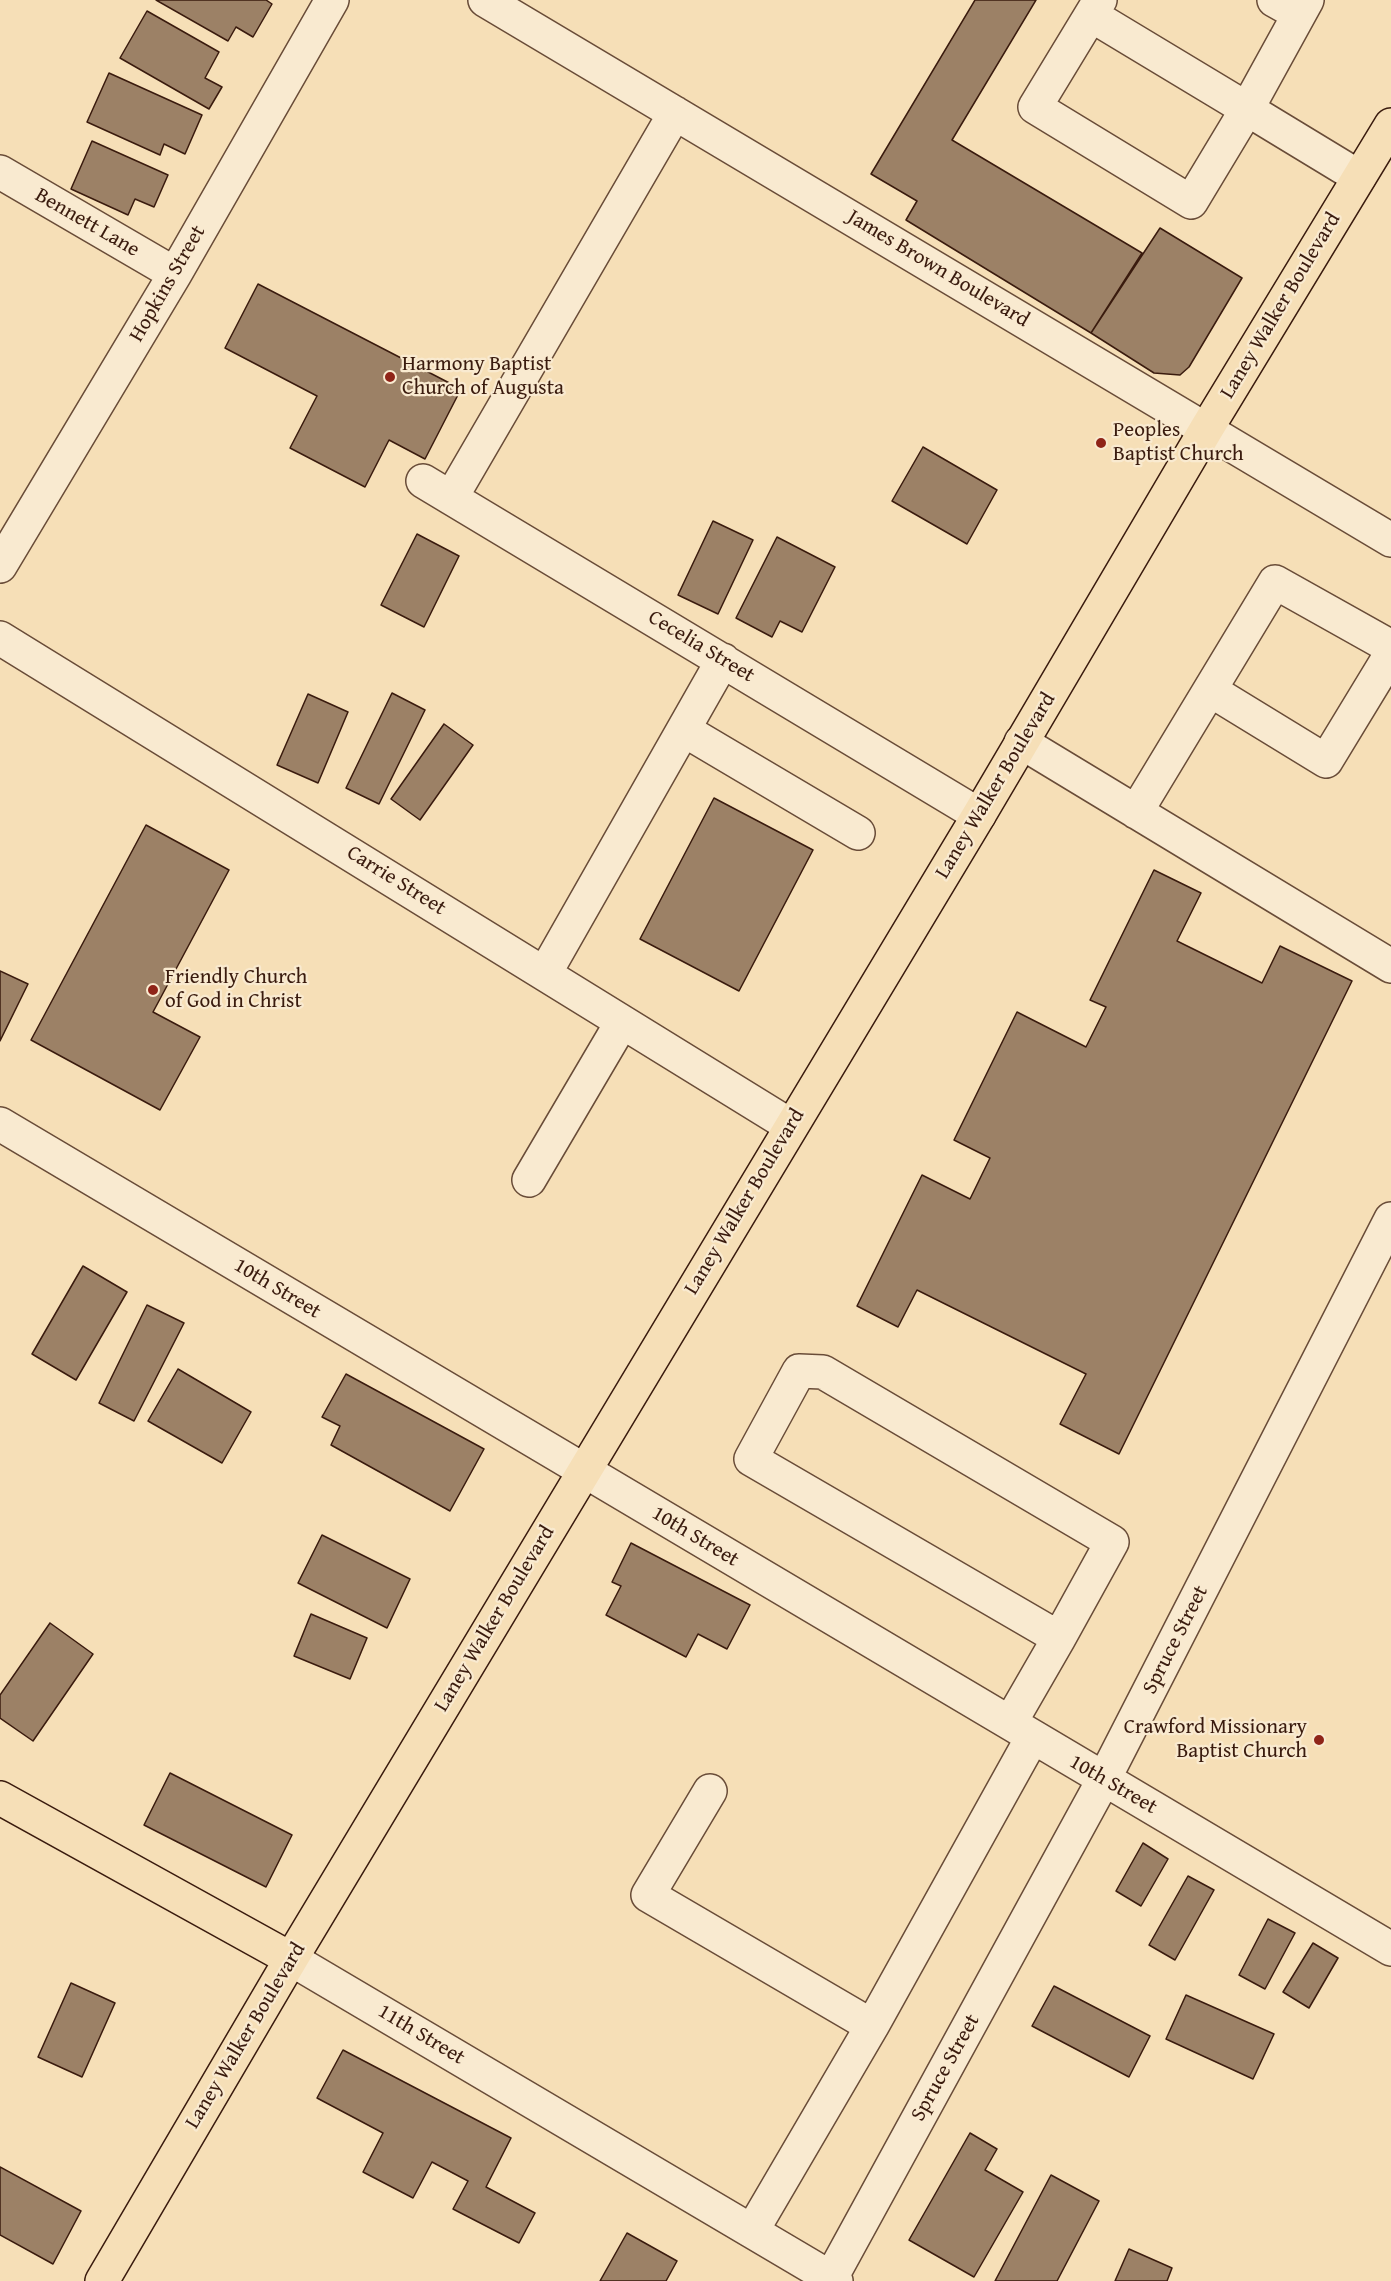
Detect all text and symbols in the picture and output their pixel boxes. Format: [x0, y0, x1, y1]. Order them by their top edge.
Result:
street label: Bennett Lane [30, 183, 144, 263]
street label: James Brown Boulevard [842, 205, 1034, 333]
street label: Laney Walker Boulevard [1215, 208, 1347, 404]
street label: Hopkins Street [124, 221, 212, 347]
place label: Harmony Baptist Church of Augusta [402, 352, 564, 402]
marker: Harmony Baptist Church of Augusta [383, 370, 397, 384]
place label: Peoples Baptist Church [1113, 418, 1244, 468]
marker: Peoples Baptist Church [1094, 436, 1108, 450]
street label: Cecelia Street [643, 605, 759, 689]
street label: Laney Walker Boulevard [930, 688, 1062, 884]
street label: Carrie Street [342, 841, 450, 921]
place label: Friendly Church of God in Christ [165, 965, 307, 1015]
marker: Friendly Church of God in Christ [146, 983, 160, 997]
street label: Laney Walker Boulevard [679, 1104, 811, 1300]
street label: 10th Street [229, 1253, 325, 1325]
street label: 10th Street [647, 1501, 743, 1573]
street label: Laney Walker Boulevard [429, 1521, 561, 1717]
street label: Spruce Street [1138, 1581, 1214, 1699]
place label: Crawford Missionary Baptist Church [1124, 1715, 1307, 1765]
marker: Crawford Missionary Baptist Church [1312, 1733, 1326, 1747]
street label: 10th Street [1065, 1750, 1161, 1820]
street label: Laney Walker Boulevard [180, 1938, 312, 2134]
street label: 11th Street [373, 1999, 469, 2071]
street label: Spruce Street [906, 2010, 986, 2126]

